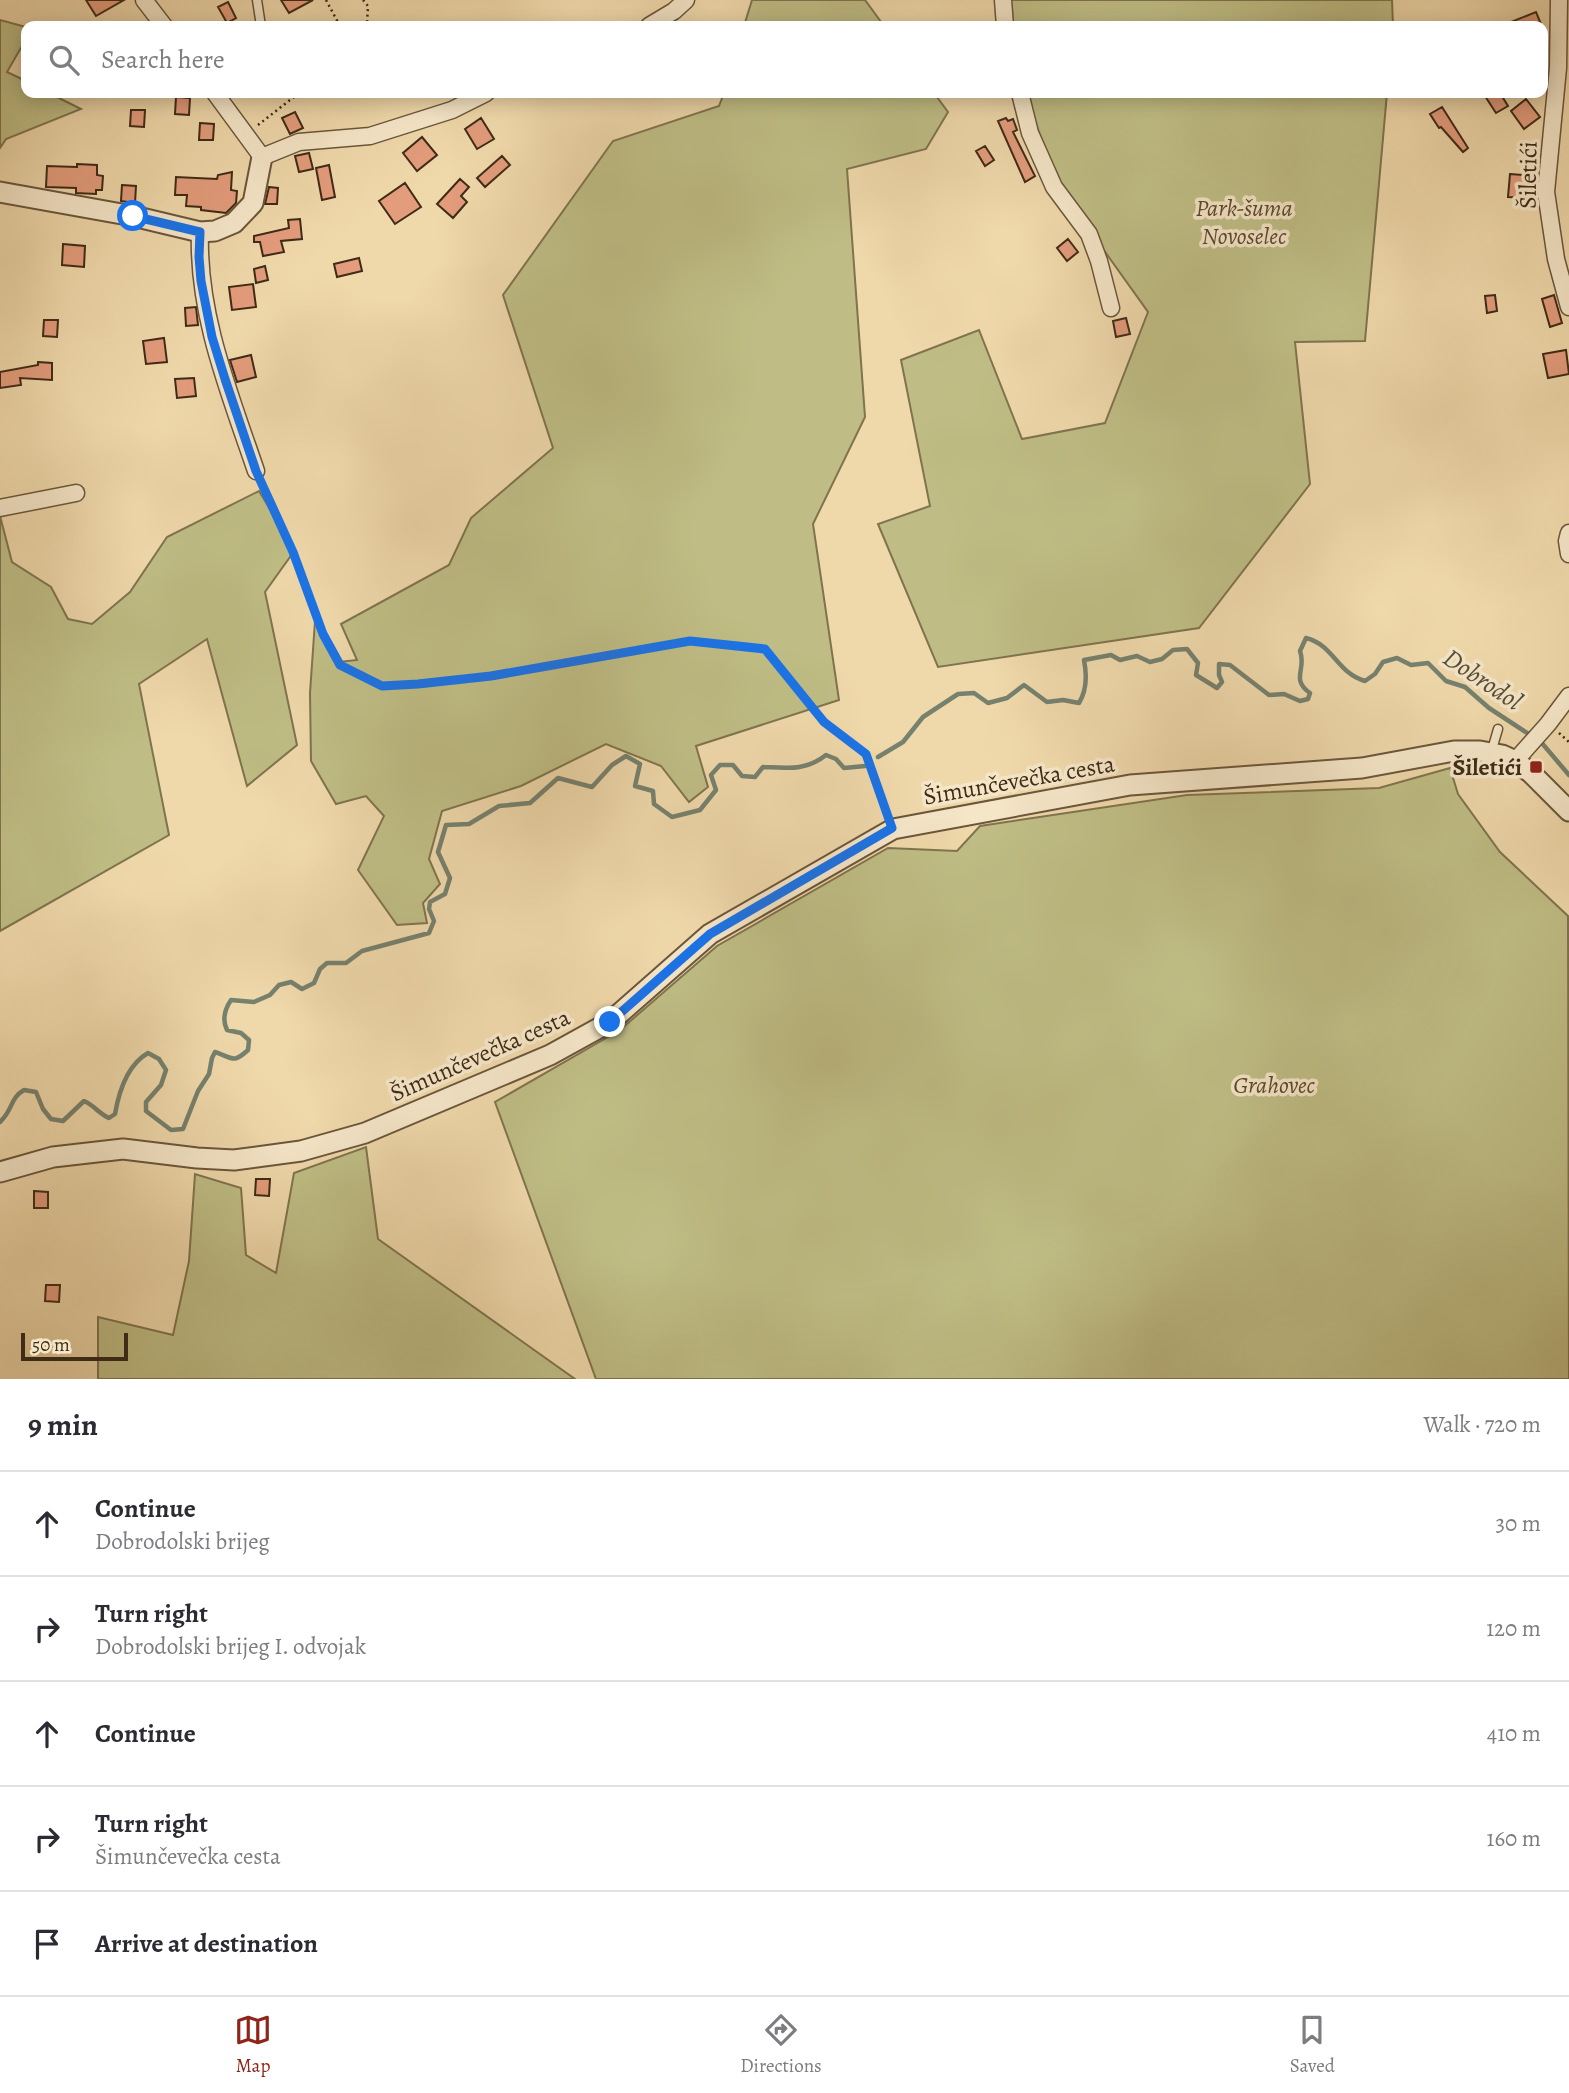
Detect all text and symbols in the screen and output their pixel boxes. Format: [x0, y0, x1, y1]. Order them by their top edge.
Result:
search box [21, 21, 1548, 98]
icon: search [45, 41, 83, 79]
text: Search here [101, 42, 225, 77]
street label: Šiletići [1511, 141, 1545, 209]
park label: Park-šuma Novoselec [1196, 192, 1292, 252]
route start [117, 200, 148, 231]
water label: Dobrodol [1436, 640, 1530, 719]
street label: Šimunčevečka cesta [921, 747, 1118, 813]
place label: Šiletići [1453, 751, 1522, 783]
marker: Šiletići [1528, 759, 1544, 775]
street label: Šimunčevečka cesta [385, 1001, 576, 1109]
route end [594, 1006, 625, 1037]
park label: Grahovec [1233, 1069, 1316, 1101]
scale bar [21, 1330, 128, 1362]
text: 50 m [32, 1332, 70, 1358]
text: 9 min [28, 1405, 98, 1445]
text: Walk · 720 m [1423, 1409, 1541, 1440]
text: Continue [95, 1491, 196, 1526]
icon: ahead [28, 1505, 66, 1543]
text: 30 m [1495, 1508, 1541, 1539]
text: Dobrodolski brijeg [95, 1526, 270, 1557]
text: Turn right [95, 1596, 208, 1631]
icon: right [28, 1610, 66, 1648]
text: 120 m [1486, 1613, 1541, 1644]
text: Dobrodolski brijeg I. odvojak [95, 1631, 366, 1662]
icon: ahead [28, 1715, 66, 1753]
text: Continue [95, 1716, 196, 1751]
text: 410 m [1487, 1718, 1541, 1749]
text: Turn right [95, 1806, 208, 1841]
icon: right [28, 1820, 66, 1858]
text: 160 m [1487, 1823, 1541, 1854]
text: Šimunčevečka cesta [95, 1841, 281, 1872]
icon: arrive [28, 1925, 66, 1963]
text: Arrive at destination [95, 1926, 318, 1961]
tab: Map [234, 2011, 272, 2079]
tab: Directions [740, 2011, 822, 2079]
tab: Saved [1290, 2011, 1335, 2079]

